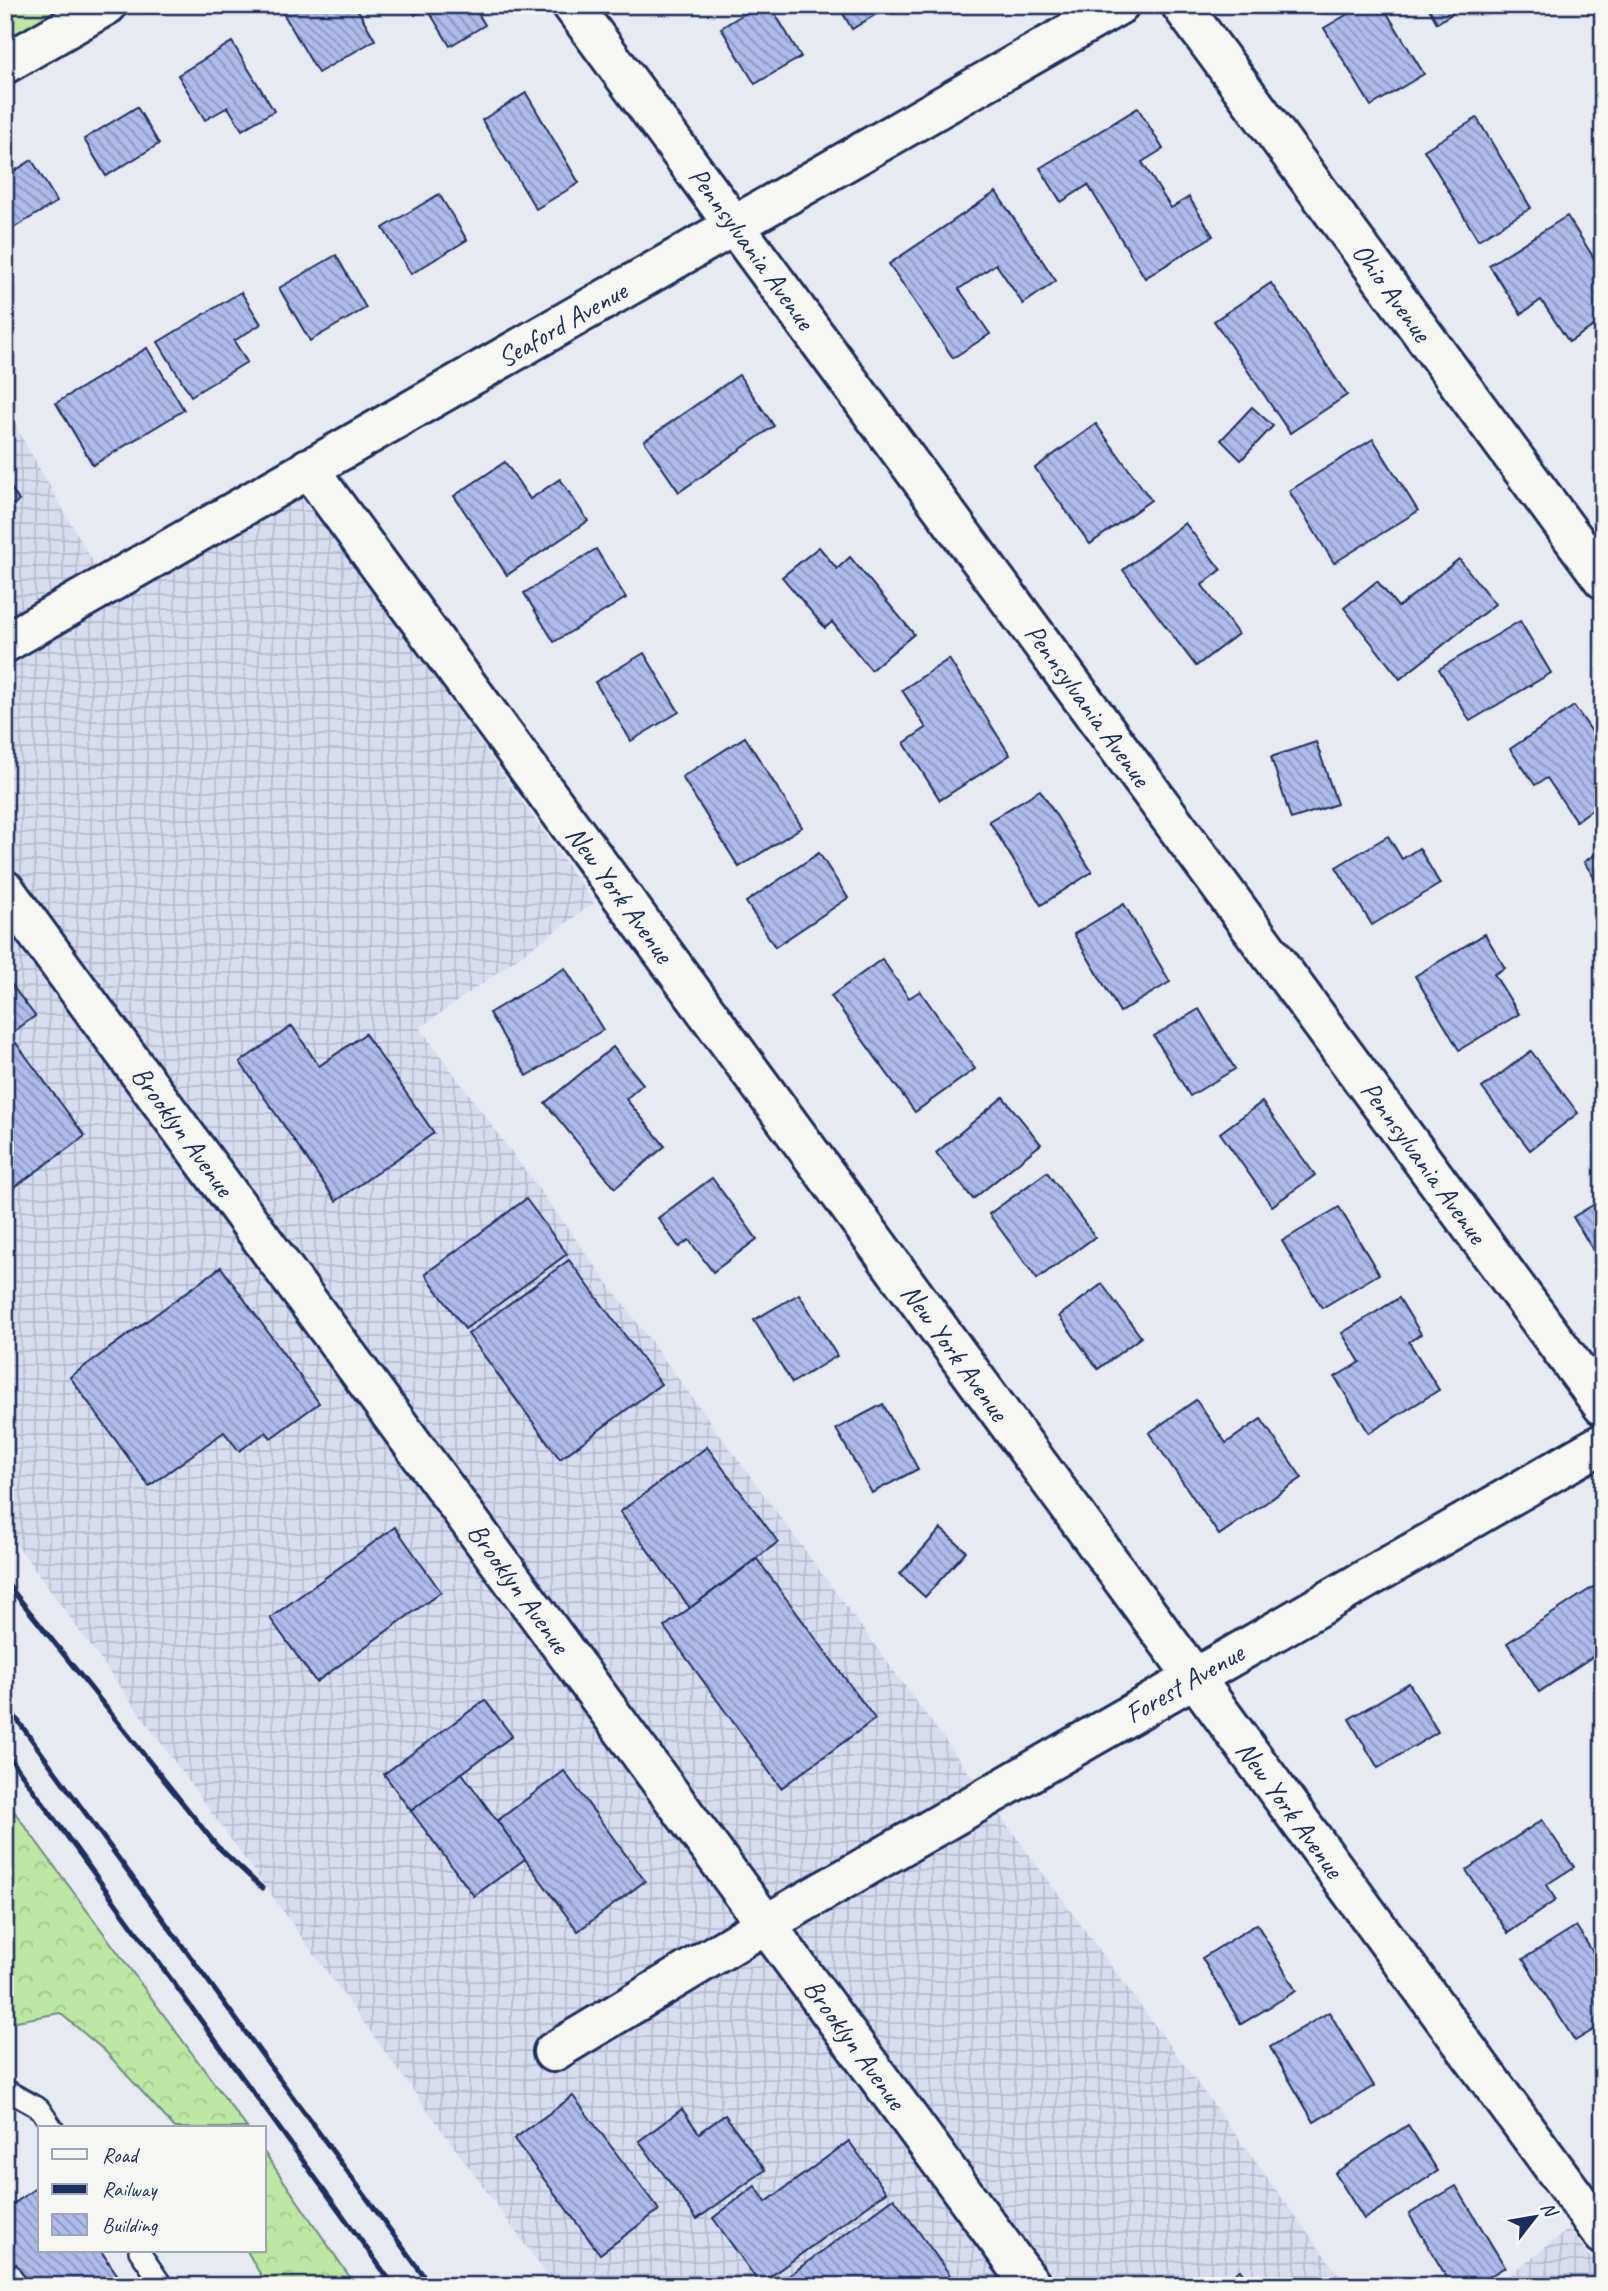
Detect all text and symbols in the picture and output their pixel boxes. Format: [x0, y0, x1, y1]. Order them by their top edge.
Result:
street label: Pennsylvania Avenue [681, 160, 824, 338]
street label: Ohio Avenue [1344, 236, 1441, 350]
street label: Seaford Avenue [491, 272, 635, 375]
street label: Pennsylvania Avenue [1017, 617, 1160, 795]
street label: New York Avenue [558, 819, 683, 971]
street label: Brooklyn Avenue [124, 1059, 243, 1205]
street label: Pennsylvania Avenue [1353, 1074, 1496, 1252]
street label: New York Avenue [893, 1277, 1018, 1429]
street label: Brooklyn Avenue [460, 1516, 579, 1662]
street label: Forest Avenue [1118, 1634, 1251, 1731]
street label: New York Avenue [1228, 1734, 1353, 1886]
street label: Brooklyn Avenue [796, 1972, 915, 2118]
legend [38, 2126, 266, 2252]
text: Road [102, 2142, 141, 2168]
text: Railway [102, 2176, 158, 2202]
north arrow [1500, 2182, 1570, 2252]
text: N [1535, 2198, 1564, 2223]
text: Building [102, 2212, 159, 2238]

